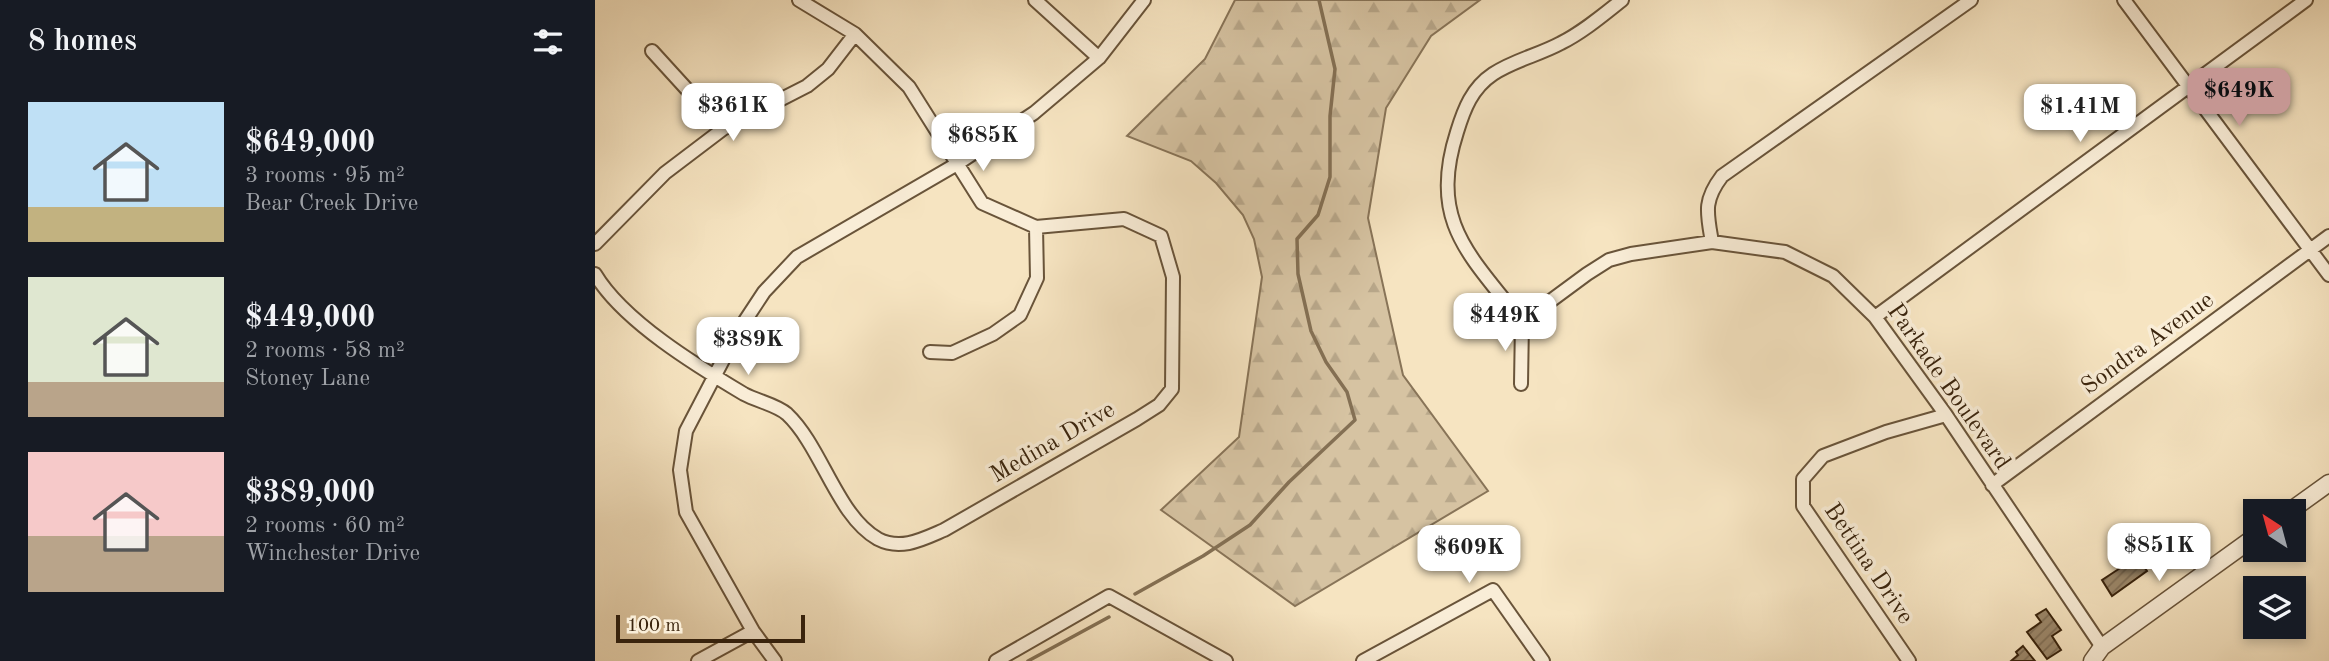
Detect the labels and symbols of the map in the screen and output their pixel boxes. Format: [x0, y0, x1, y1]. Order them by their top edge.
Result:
pin: $649K [2190, 68, 2288, 128]
pin: $361K [684, 83, 782, 143]
pin: $1.41M [2023, 85, 2137, 144]
pin: $685K [934, 114, 1032, 173]
street label: Sondra Avenue [2077, 288, 2219, 400]
pin: $449K [1456, 294, 1554, 353]
street label: Parkade Boulevard [1882, 300, 2014, 474]
pin: $389K [699, 318, 797, 377]
street label: Medina Drive [987, 398, 1119, 488]
street label: Bettina Drive [1819, 499, 1917, 629]
north arrow [2243, 499, 2307, 562]
pin: $851K [2110, 524, 2208, 583]
pin: $609K [1420, 526, 1518, 585]
scale bar [616, 612, 805, 644]

